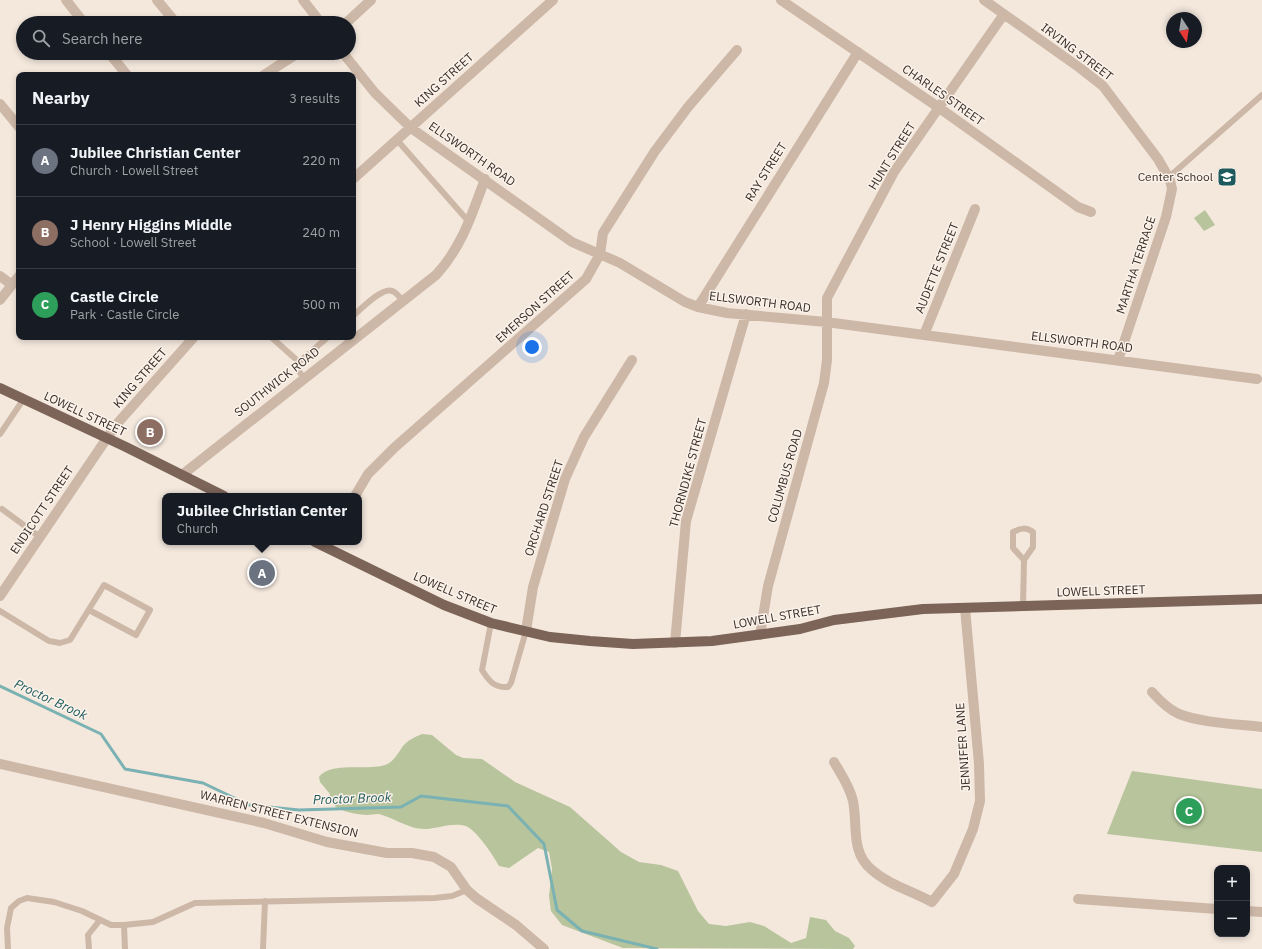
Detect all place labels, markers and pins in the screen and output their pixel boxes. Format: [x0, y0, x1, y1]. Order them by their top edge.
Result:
school or university icon: Center School [1216, 166, 1238, 188]
place label: Center School [1138, 169, 1213, 184]
pin: B [137, 417, 163, 447]
pin: A [249, 558, 275, 588]
pin: C [1176, 796, 1202, 826]

